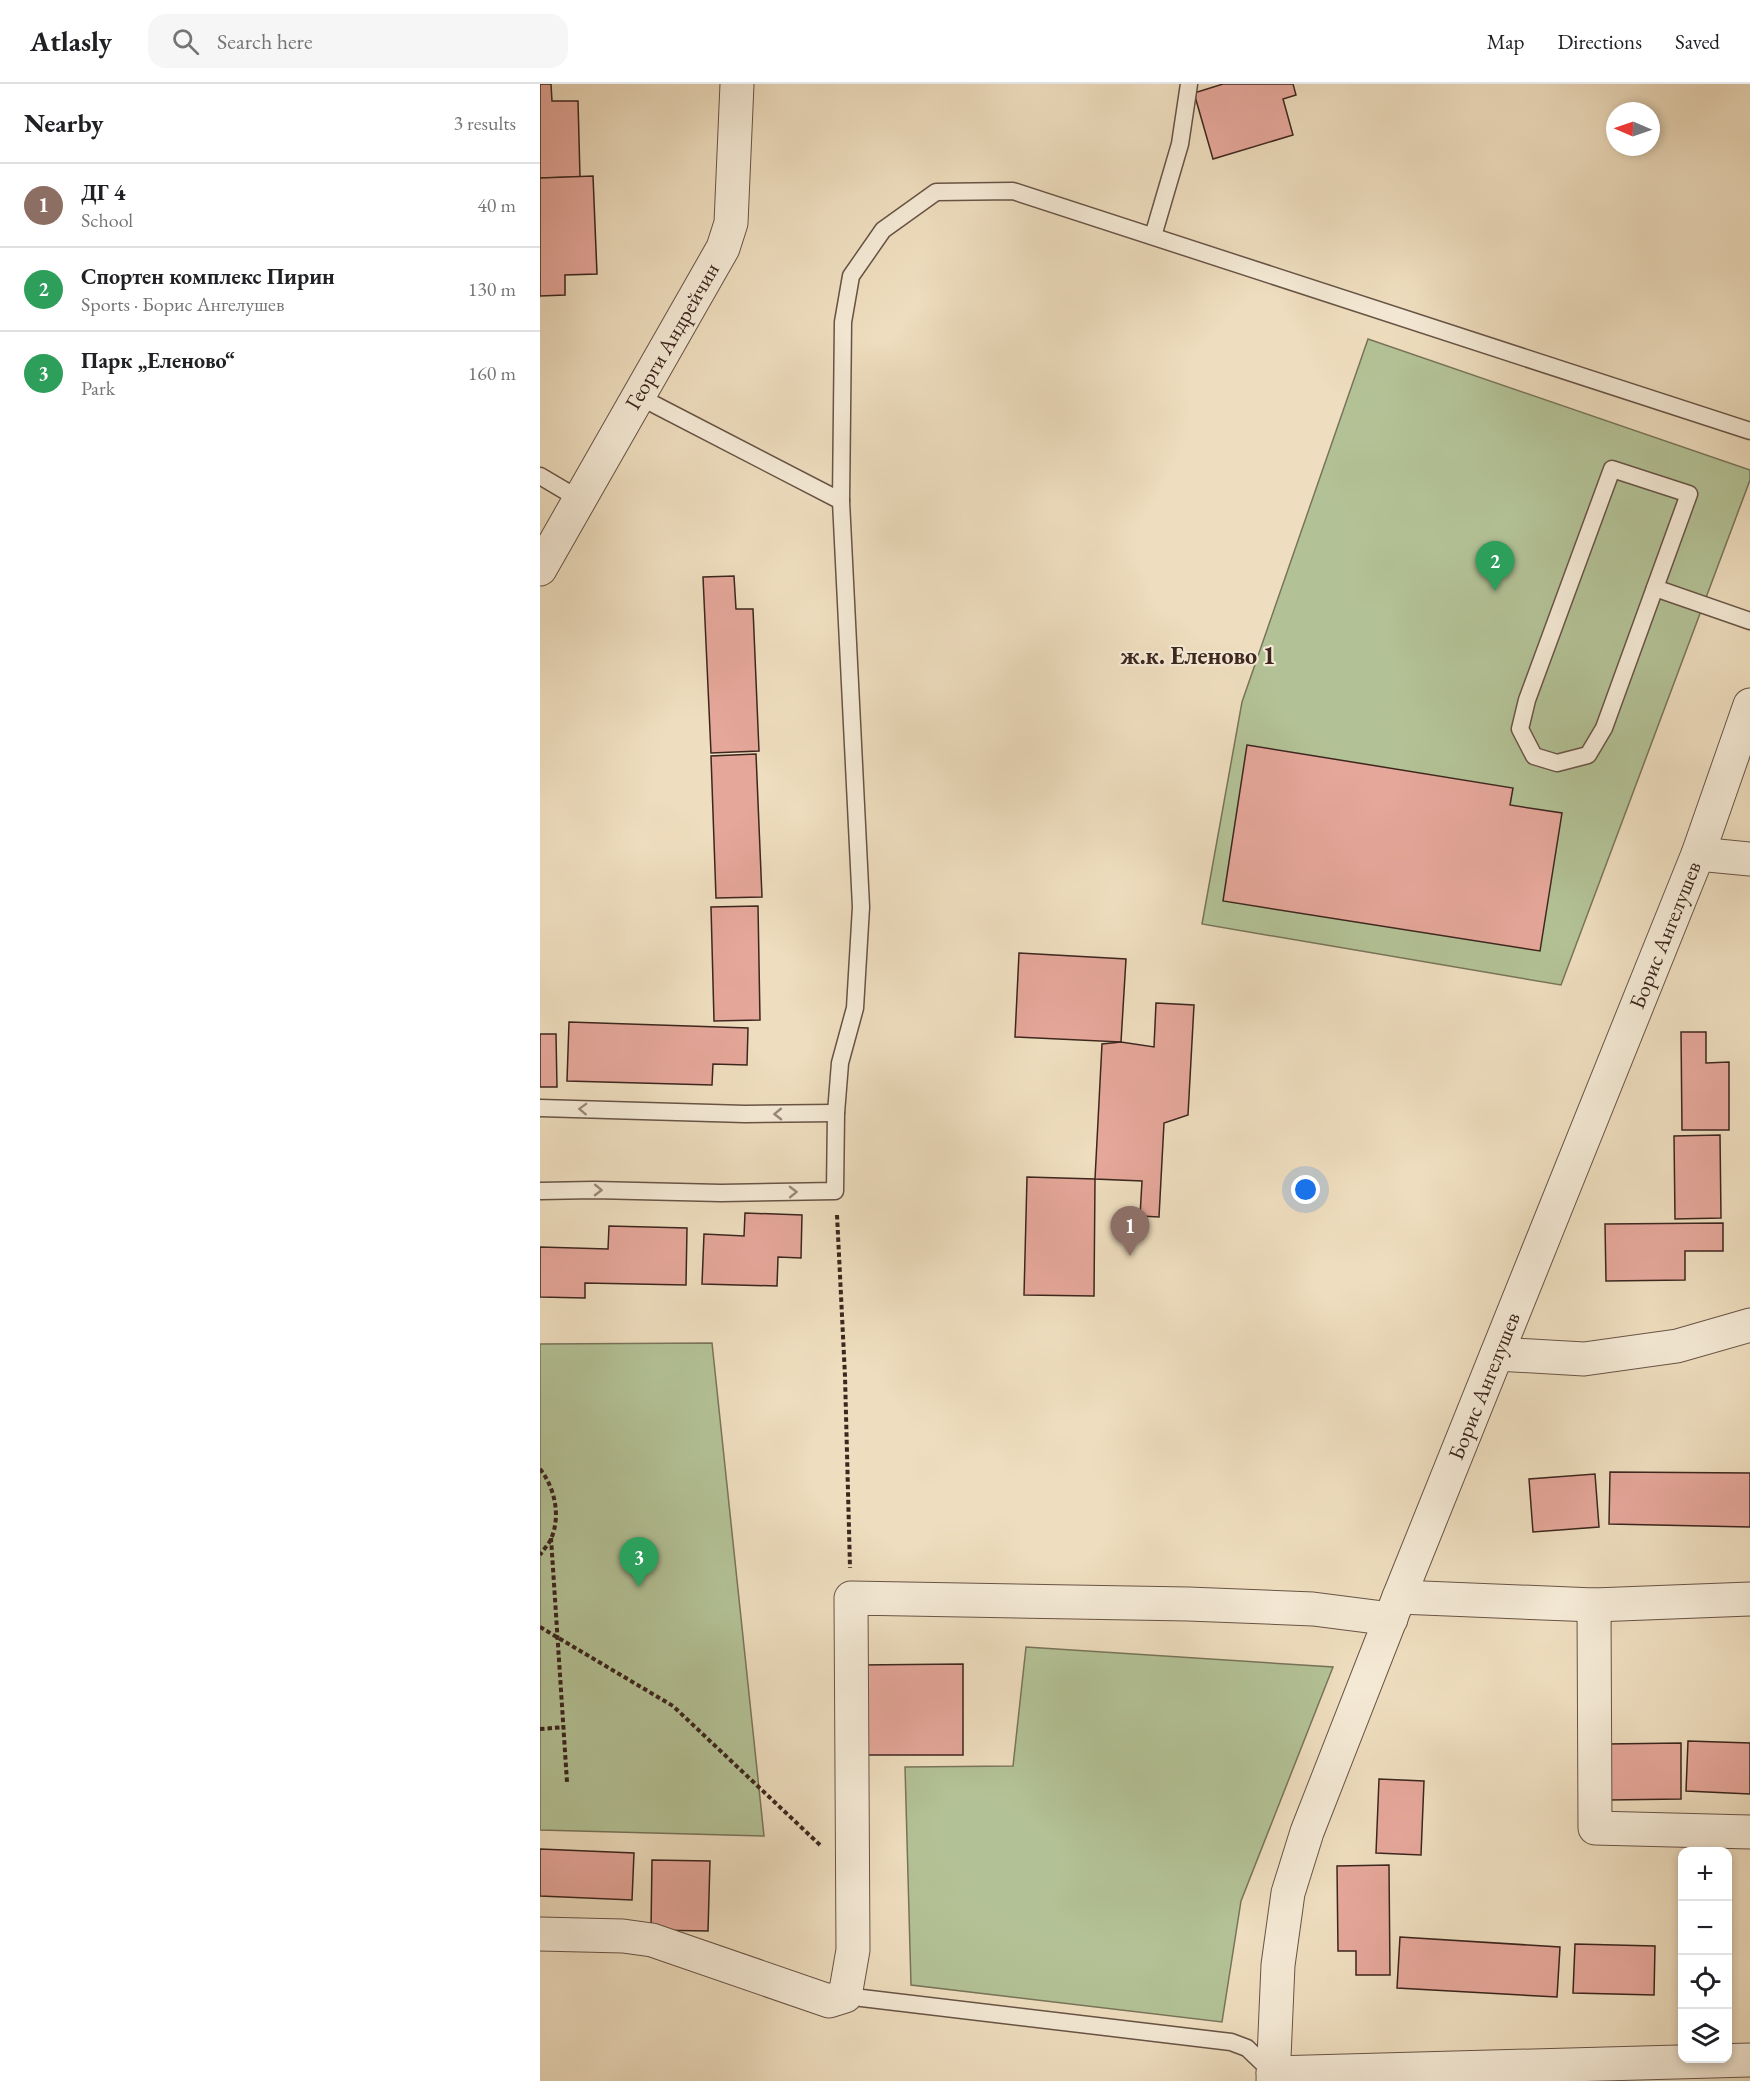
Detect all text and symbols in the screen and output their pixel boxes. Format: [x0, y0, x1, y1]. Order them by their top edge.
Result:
search box [148, 14, 568, 68]
text: Atlasly [30, 23, 112, 59]
icon: search [169, 25, 202, 58]
text: Search here [217, 27, 313, 56]
text: Map [1487, 28, 1524, 55]
text: Directions [1557, 28, 1642, 55]
text: Saved [1675, 28, 1720, 55]
north arrow [1606, 102, 1660, 156]
text: Nearby [24, 106, 104, 140]
text: 3 results [453, 110, 516, 136]
text: ДГ 4 [81, 178, 125, 207]
text: 1 [38, 192, 49, 218]
text: 40 m [477, 192, 516, 218]
text: School [81, 207, 133, 233]
street label: Георги Андрейчин [618, 257, 726, 415]
text: Спортен комплекс Пирин [81, 262, 335, 291]
text: 2 [38, 276, 49, 302]
text: 130 m [468, 276, 516, 302]
text: Sports · Борис Ангелушев [81, 291, 284, 317]
text: Парк „Еленово“ [81, 346, 235, 375]
text: 3 [38, 360, 49, 386]
text: 160 m [468, 360, 516, 386]
text: Park [81, 375, 115, 401]
pin: 2 [1476, 542, 1514, 591]
district label: ж.к. Еленово 1 [1120, 640, 1276, 671]
street label: Борис Ангелушев [1622, 857, 1708, 1013]
one-way arrow [578, 1103, 587, 1116]
one-way arrow [773, 1108, 782, 1120]
your location [1291, 1175, 1320, 1204]
one-way arrow [594, 1184, 603, 1196]
one-way arrow [789, 1186, 798, 1198]
pin: 1 [1110, 1206, 1150, 1256]
street label: Борис Ангелушев [1441, 1308, 1527, 1464]
pin: 3 [620, 1538, 658, 1587]
map controls [1678, 1847, 1732, 2063]
button: + [1678, 1847, 1732, 1901]
button: − [1678, 1901, 1732, 1955]
button: locate [1678, 1955, 1732, 2009]
button: layers [1678, 2009, 1732, 2063]

